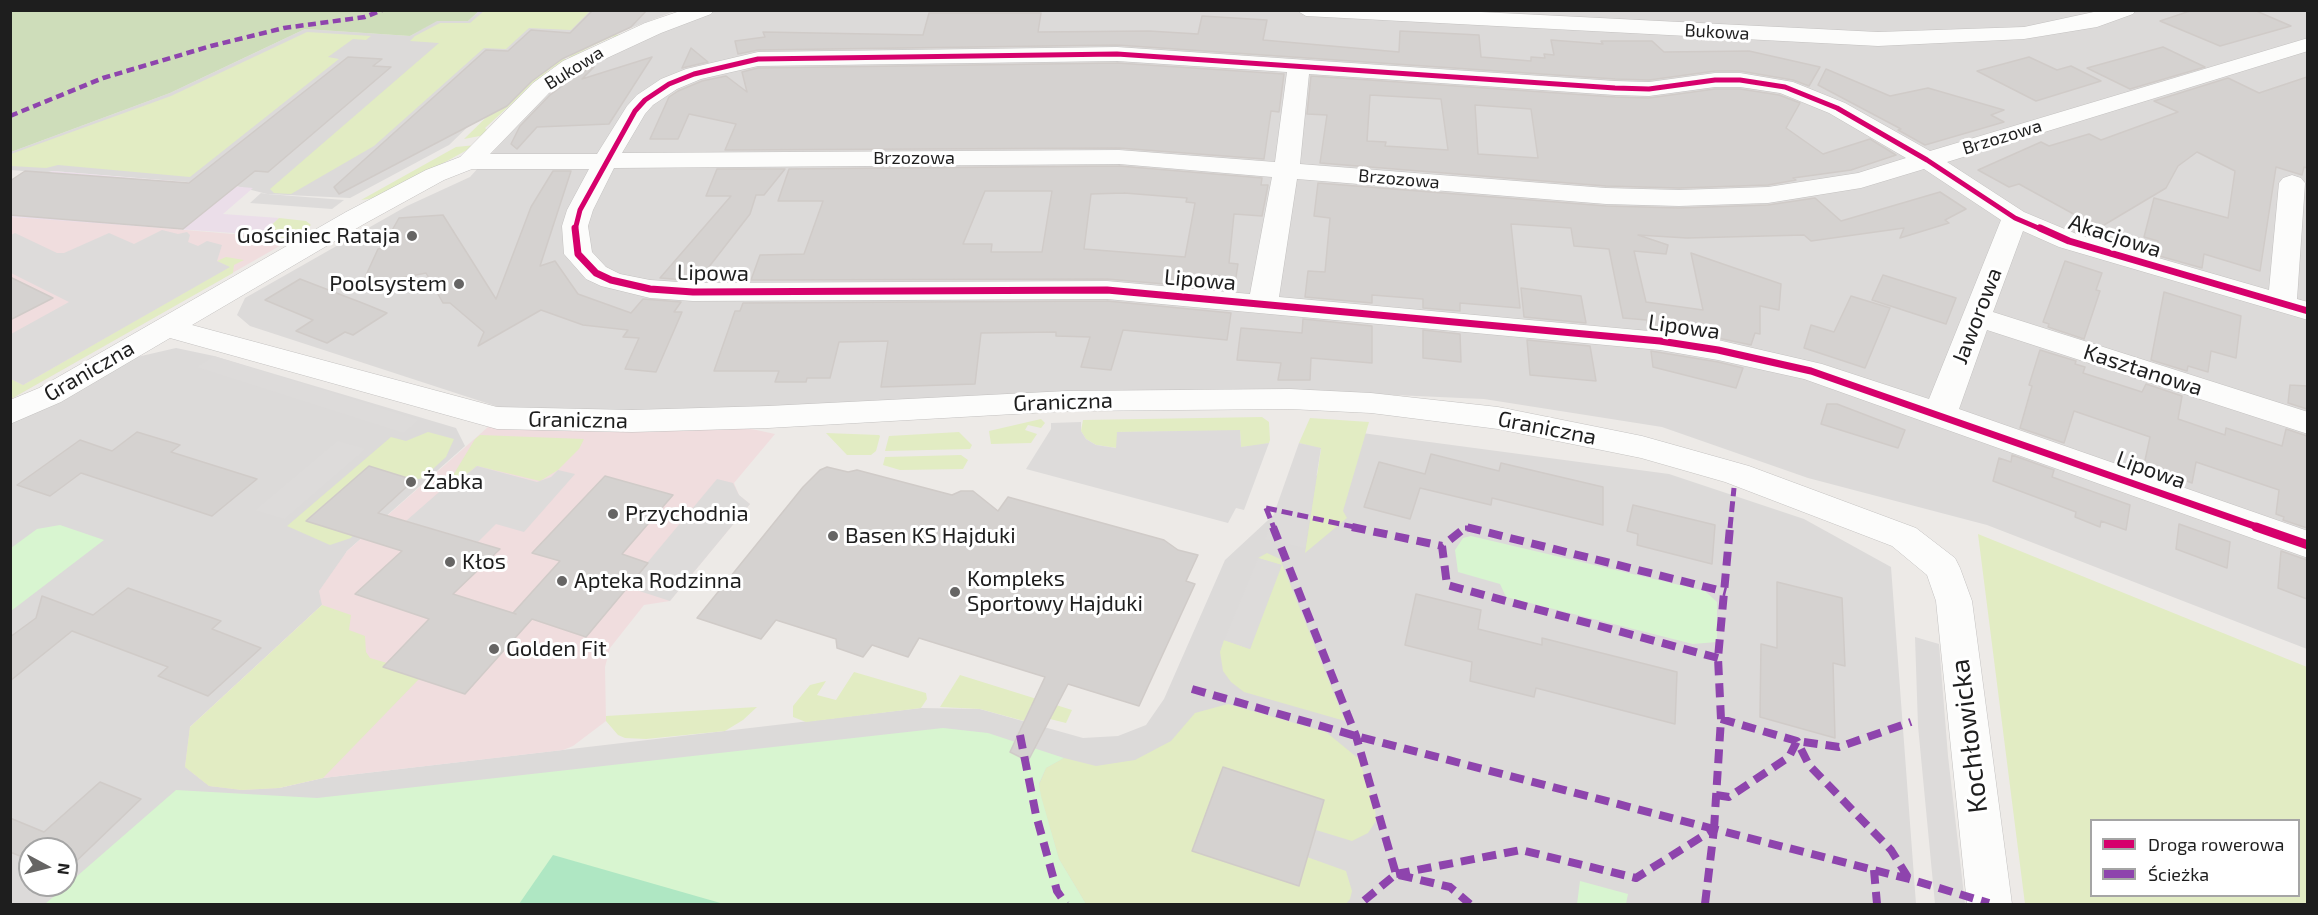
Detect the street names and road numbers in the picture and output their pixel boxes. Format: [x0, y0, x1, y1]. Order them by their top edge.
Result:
street label: Bukowa [1684, 20, 1750, 44]
street label: Bukowa [541, 42, 607, 94]
street label: Brzozowa [1960, 115, 2044, 159]
street label: Brzozowa [873, 147, 955, 169]
street label: Brzozowa [1357, 165, 1441, 193]
street label: Akacjowa [2065, 209, 2165, 263]
street label: Lipowa [677, 259, 749, 287]
street label: Lipowa [1163, 264, 1237, 296]
street label: Jaworowa [1947, 264, 2007, 368]
street label: Lipowa [1646, 309, 1722, 345]
street label: Graniczna [39, 335, 139, 407]
street label: Kasztanowa [2080, 338, 2206, 402]
street label: Graniczna [1013, 387, 1113, 417]
street label: Graniczna [528, 406, 628, 434]
street label: Graniczna [1496, 406, 1598, 450]
street label: Lipowa [2113, 445, 2189, 495]
street label: Kochłowicka [1943, 657, 1995, 815]

